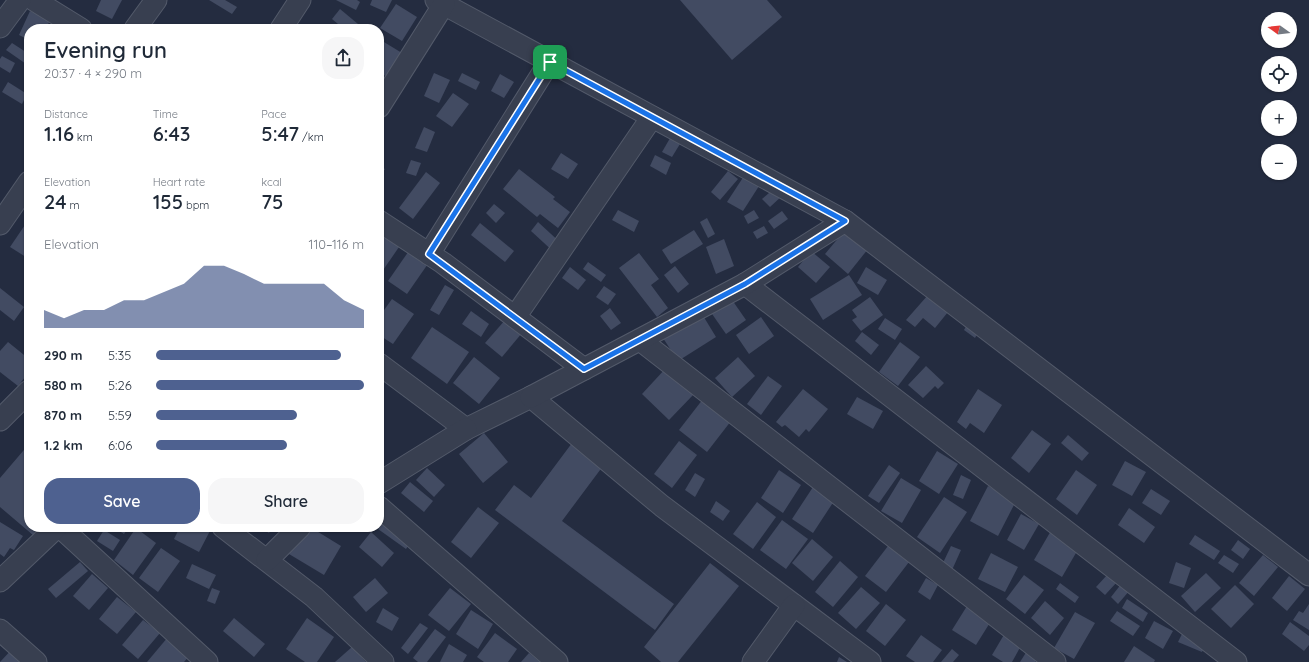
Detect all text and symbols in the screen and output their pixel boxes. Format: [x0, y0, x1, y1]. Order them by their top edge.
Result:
north arrow [1261, 12, 1297, 48]
map controls [1261, 12, 1297, 180]
text: Evening run [44, 36, 167, 64]
button: share [322, 37, 364, 79]
pin [533, 45, 567, 79]
icon: arrive [539, 51, 561, 73]
button: locate [1261, 56, 1297, 92]
text: 20:37 · 4 × 290 m [44, 65, 142, 81]
button: + [1261, 100, 1297, 136]
text: Distance [44, 107, 88, 121]
text: Time [153, 107, 178, 121]
text: Pace [261, 107, 286, 121]
text: 1.16 [44, 121, 74, 146]
text: 6:43 [153, 121, 191, 146]
text: 5:47 [261, 121, 299, 146]
text: km [74, 130, 93, 144]
text: /km [299, 130, 324, 144]
button: − [1261, 144, 1297, 180]
text: Elevation [44, 175, 90, 189]
text: Heart rate [153, 175, 205, 189]
text: kcal [261, 175, 282, 189]
text: 24 [44, 189, 67, 214]
text: 155 [153, 189, 183, 214]
text: 75 [261, 189, 283, 214]
text: m [67, 198, 80, 212]
text: bpm [183, 198, 209, 212]
text: Elevation [44, 236, 99, 252]
text: 110–116 m [309, 236, 364, 252]
text: 290 m [44, 347, 82, 363]
text: 5:35 [108, 347, 131, 363]
text: 580 m [44, 377, 82, 393]
text: 5:26 [108, 377, 132, 393]
text: 870 m [44, 407, 82, 423]
text: 5:59 [108, 407, 132, 423]
text: 1.2 km [44, 437, 83, 453]
text: 6:06 [108, 437, 132, 453]
button: Save [44, 478, 200, 524]
button: Share [208, 478, 364, 524]

